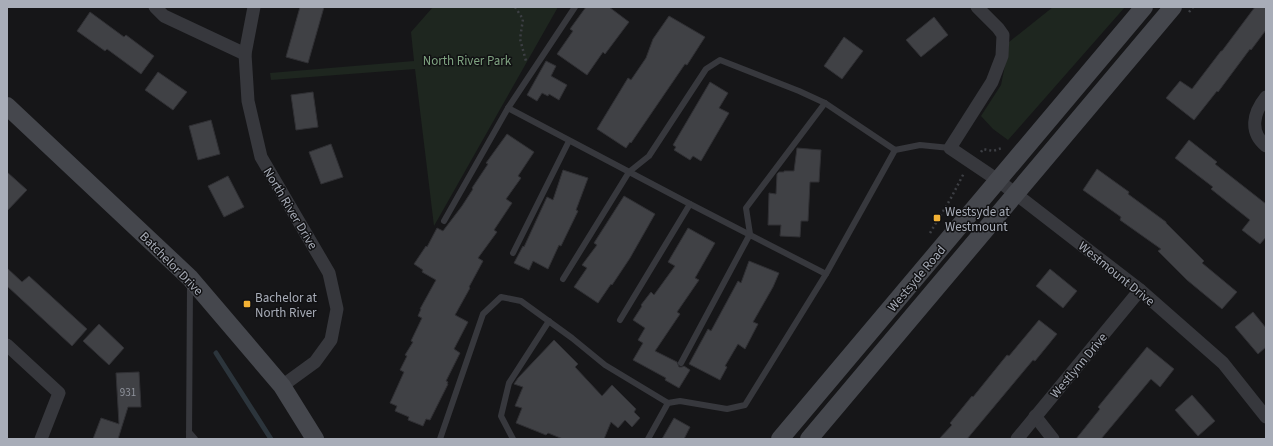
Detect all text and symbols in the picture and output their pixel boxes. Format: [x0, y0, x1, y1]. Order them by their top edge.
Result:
park label: North River Park [423, 52, 512, 70]
street label: North River Drive [259, 164, 322, 253]
place label: Westsyde at Westmount [945, 203, 1010, 236]
marker: Westsyde at Westmount [932, 213, 942, 223]
street label: Batchelor Drive [135, 228, 207, 300]
street label: Westmount Drive [1074, 237, 1158, 310]
street label: Westsyde Road [884, 242, 950, 316]
place label: Bachelor at North River [255, 289, 317, 322]
marker: Bachelor at North River [242, 299, 252, 309]
street label: Westlynn Drive [1046, 329, 1112, 402]
house number: 931 [120, 385, 136, 400]

